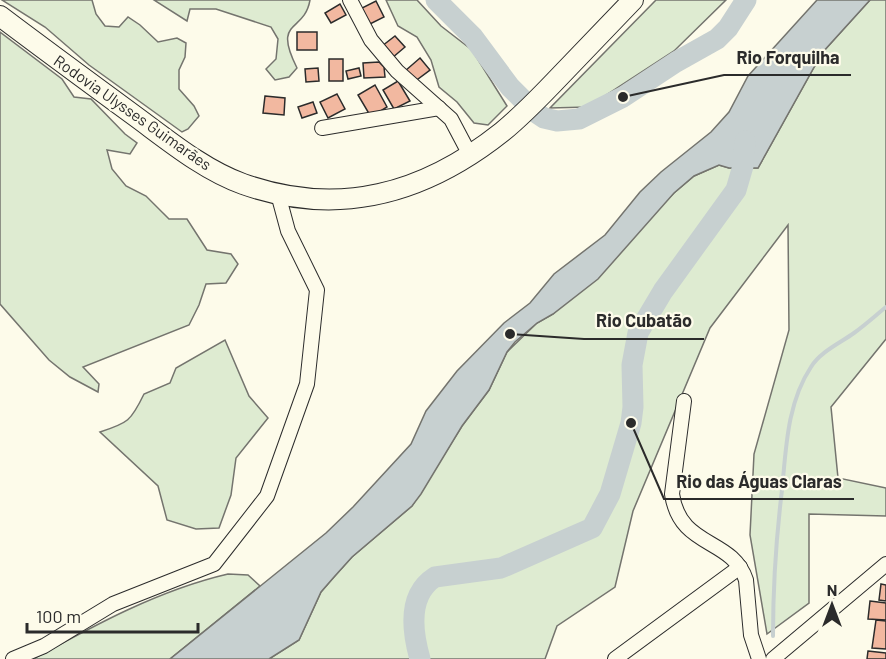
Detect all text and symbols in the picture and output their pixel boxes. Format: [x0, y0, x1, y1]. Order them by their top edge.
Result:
callout: Rio Forquilha [724, 39, 851, 75]
text: Rio Forquilha [736, 46, 840, 68]
street label: Rodovia Ulysses Guimarães [51, 50, 215, 174]
callout: Rio Cubatão [584, 303, 704, 339]
text: Rio Cubatão [596, 309, 692, 331]
callout: Rio das Águas Claras [664, 463, 854, 499]
text: Rio das Águas Claras [676, 470, 842, 492]
north arrow [802, 575, 862, 635]
text: N [827, 580, 837, 599]
scale bar [27, 596, 198, 634]
text: 100 m [36, 605, 81, 627]

